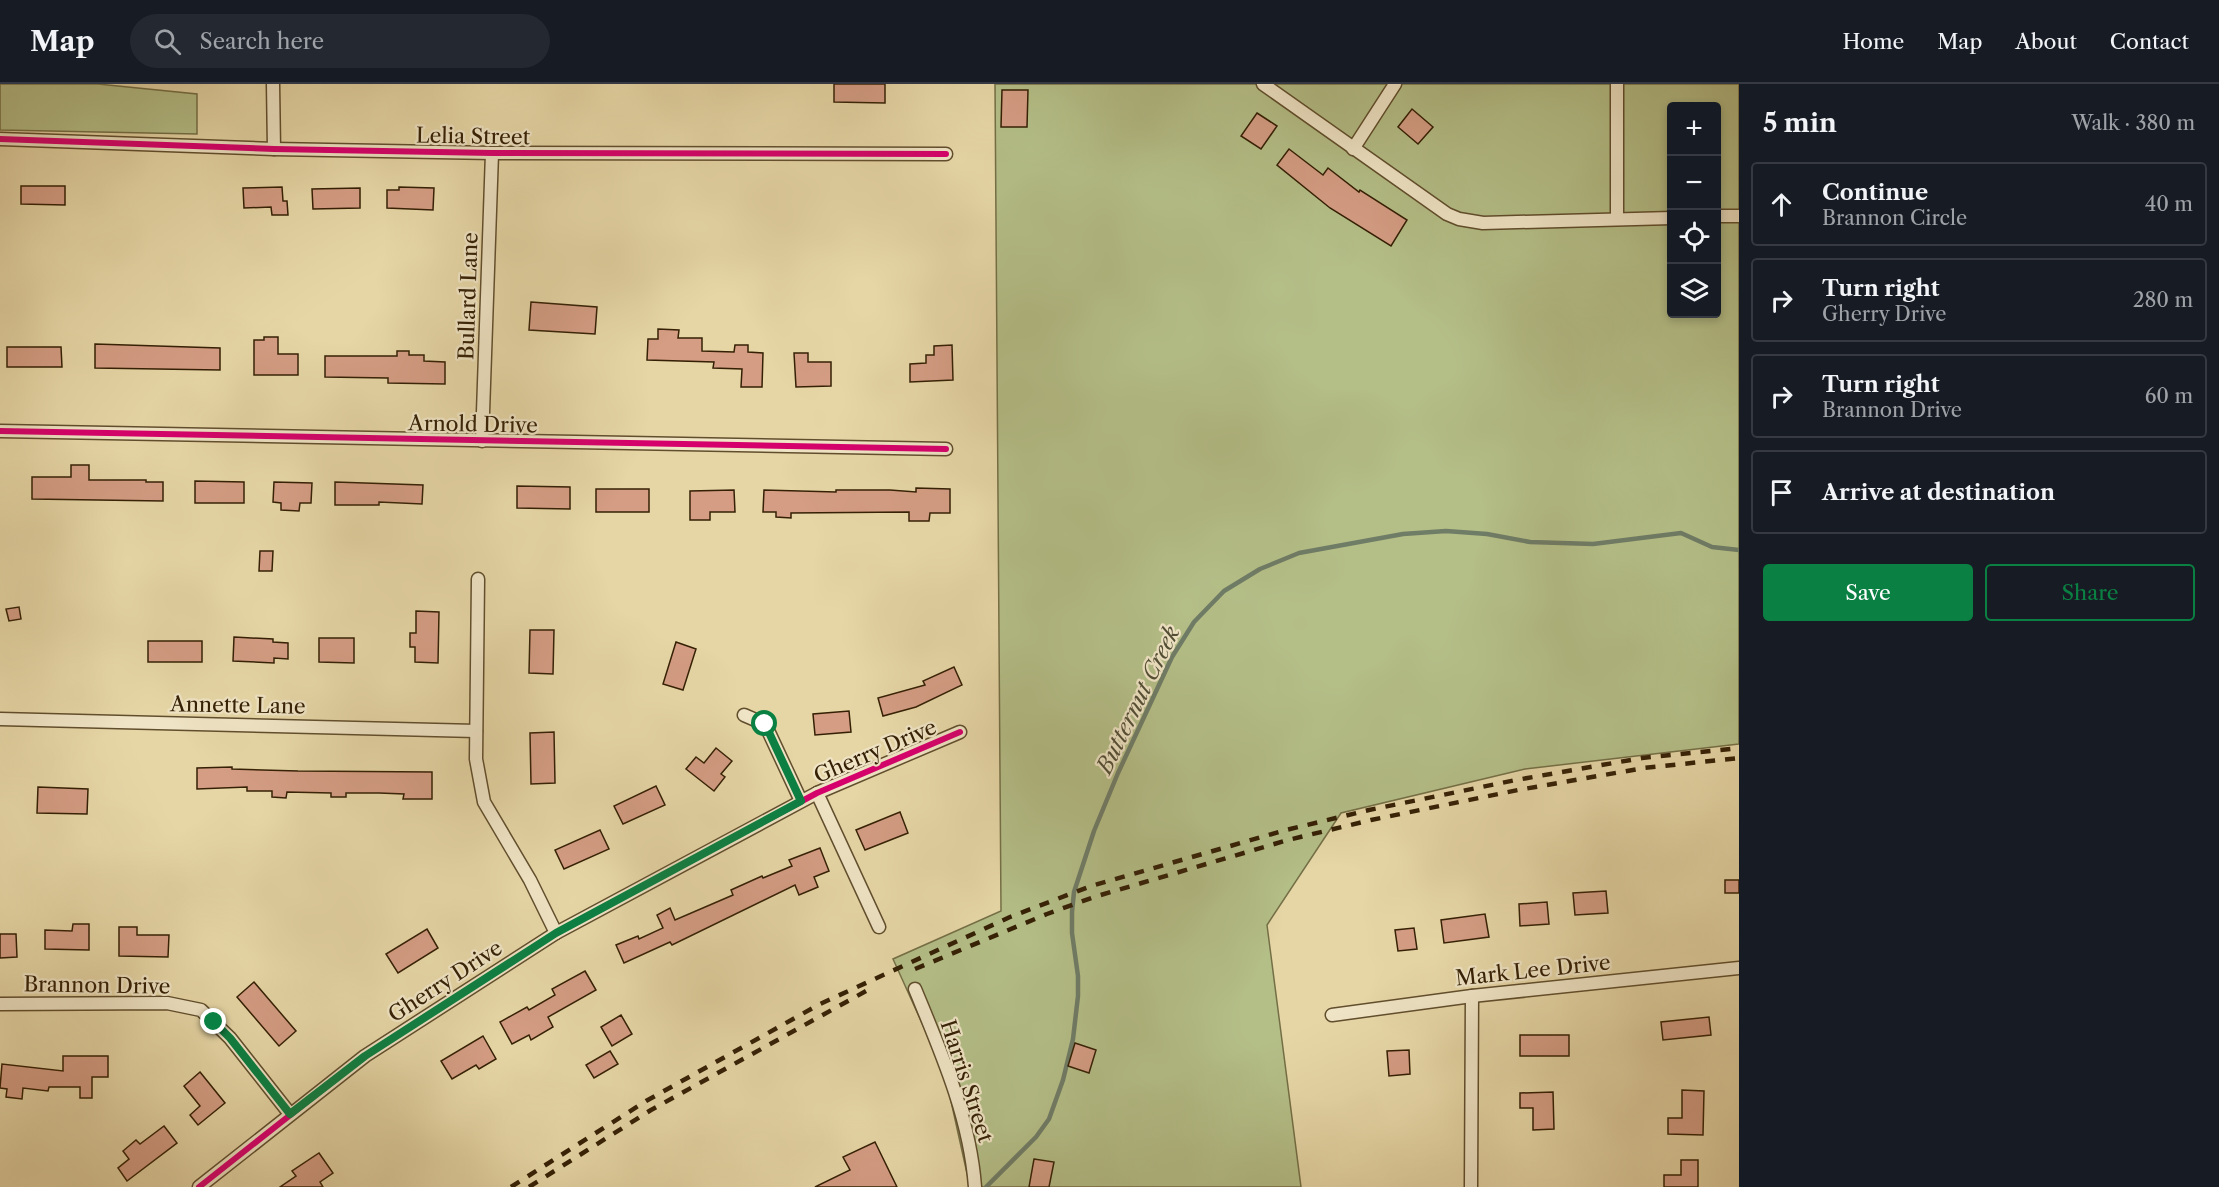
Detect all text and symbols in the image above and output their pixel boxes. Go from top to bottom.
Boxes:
search box [130,14,550,68]
text: Map [30,24,94,58]
icon: search [151,25,184,58]
text: Search here [199,28,324,55]
text: Home [1843,29,1904,54]
text: Map [1937,29,1982,54]
text: About [2015,29,2077,54]
text: Contact [2110,29,2189,54]
map controls [1667,102,1721,318]
button: + [1667,102,1721,156]
text: 5 min [1763,107,1837,139]
text: Walk · 380 m [2071,111,2195,135]
street label: Lelia Street [416,123,531,150]
button: − [1667,156,1721,210]
text: Continue [1822,179,1928,206]
icon: ahead [1765,188,1798,221]
text: 40 m [2145,192,2193,216]
text: Brannon Circle [1822,206,1967,230]
button: locate [1667,210,1721,264]
street label: Bullard Lane [453,232,483,360]
button: layers [1667,264,1721,318]
text: Turn right [1822,275,1940,302]
icon: right [1765,284,1798,317]
text: 280 m [2133,288,2193,312]
text: Gherry Drive [1822,302,1946,326]
text: Turn right [1822,371,1940,398]
icon: right [1765,380,1798,413]
text: 60 m [2145,384,2193,408]
text: Brannon Drive [1822,398,1962,422]
street label: Arnold Drive [407,410,538,438]
icon: arrive [1765,476,1798,509]
text: Arrive at destination [1822,479,2055,506]
button: Save [1763,564,1973,621]
button: Share [1985,564,2195,621]
water label: Butternut Creek [1090,621,1186,780]
street label: Annette Lane [169,691,306,719]
route start [751,710,777,736]
street label: Gherry Drive [810,714,940,788]
street label: Gherry Drive [383,935,507,1027]
street label: Mark Lee Drive [1454,949,1612,991]
street label: Brannon Drive [23,971,171,999]
route end [200,1008,226,1034]
street label: Harris Street [935,1017,999,1146]

